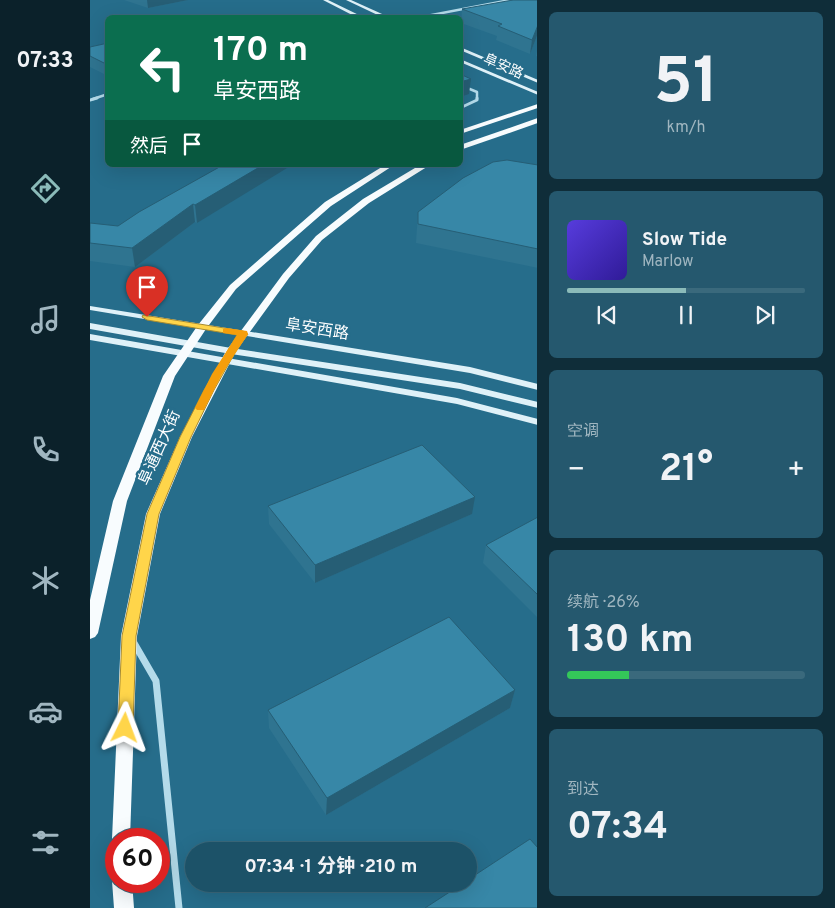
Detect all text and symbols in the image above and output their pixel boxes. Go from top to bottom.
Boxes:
text: 170 m [213,29,308,73]
icon: left [130,35,195,100]
text: 51 [653,44,719,126]
text: 07:33 [16,48,74,75]
street label: 阜安路 [480,51,526,83]
text: 阜安西路 [213,79,301,106]
text: km/h [667,118,705,138]
icon: arrive [178,130,206,158]
text: 然后 [130,135,168,159]
icon: directions [28,171,63,206]
text: Slow Tide [642,228,727,252]
text: Marlow [642,252,694,272]
pin [126,266,168,317]
icon: arrive [133,273,161,301]
icon: previous [593,301,621,329]
icon: pause [672,301,700,329]
icon: next [751,301,779,329]
icon: music [28,302,63,337]
street label: 阜安西路 [284,315,350,345]
street label: 阜通西大街 [135,407,185,489]
text: 空调 [567,422,599,442]
icon: phone [28,432,63,467]
text: 21° [659,446,713,495]
text: − [567,453,585,489]
text: + [787,453,805,489]
icon: climate [28,563,63,598]
text: 续航 · 26% [567,593,640,613]
text: 130 km [567,617,693,666]
icon: car [28,694,63,729]
position arrow [98,701,150,753]
text: 到达 [567,780,599,800]
text: 07:34 [567,804,668,853]
icon: filters [28,825,63,860]
speed limit sign: 60 [105,828,170,893]
text: 07:34 · 1 分钟 · 210 m [244,855,418,879]

